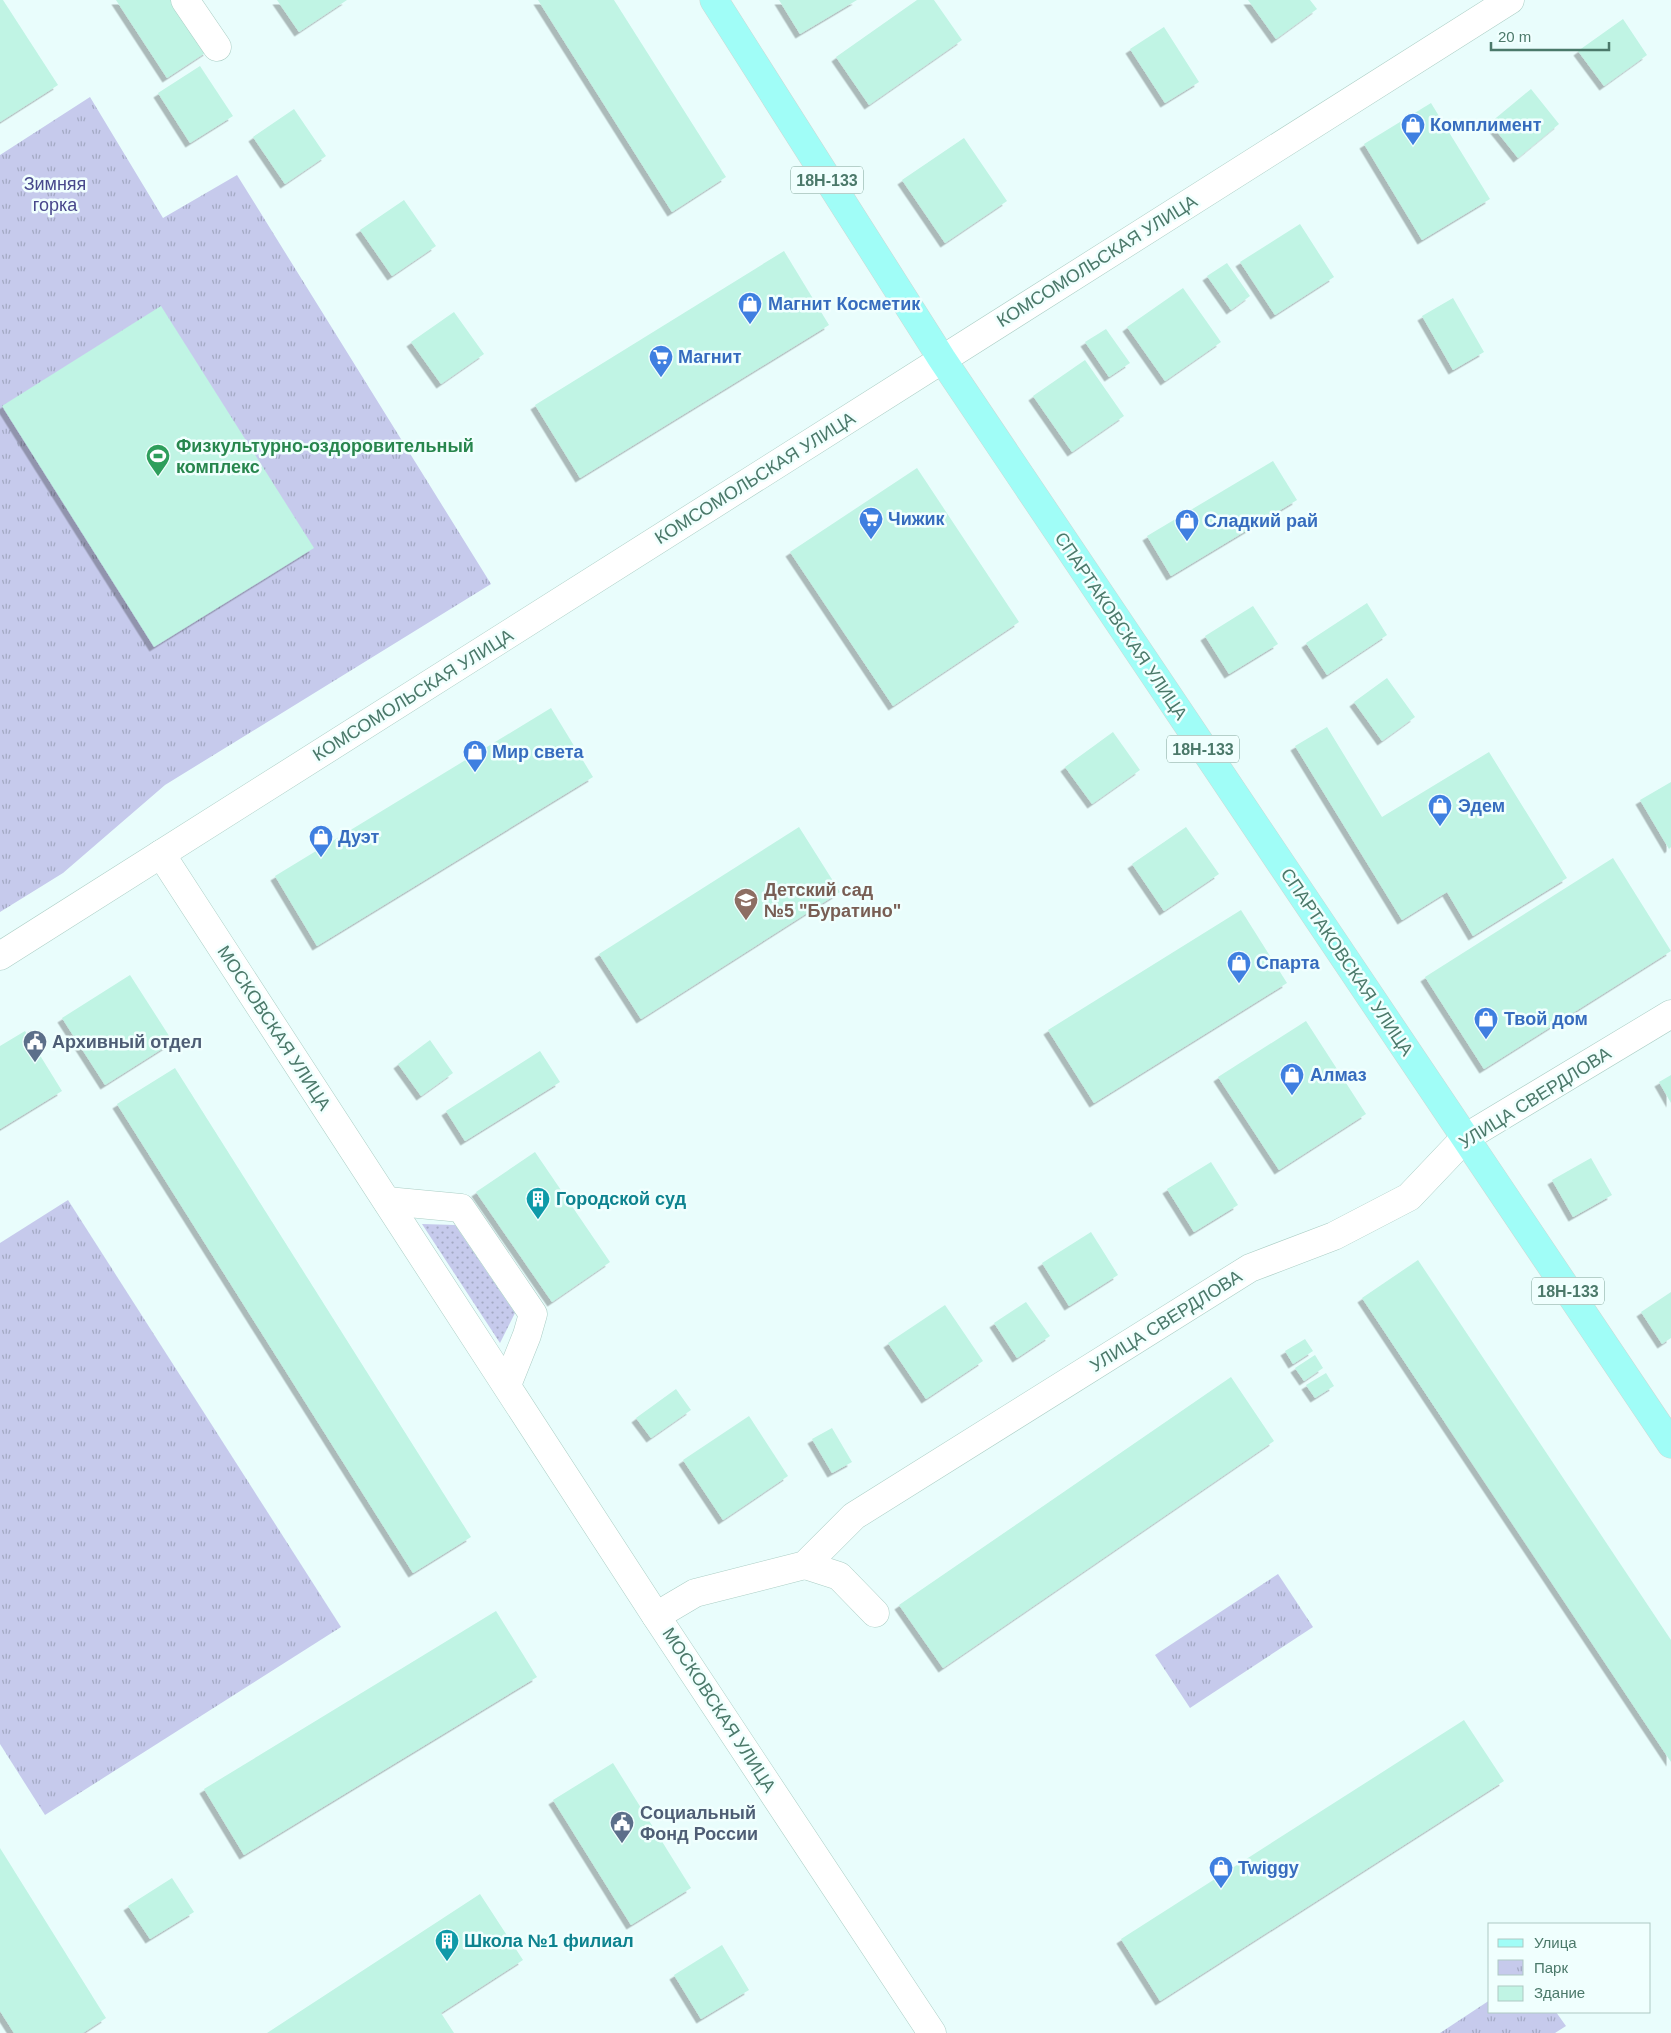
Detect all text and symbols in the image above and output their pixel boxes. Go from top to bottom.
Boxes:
scale bar [1491,20,1608,52]
text: 20 m [1498,28,1531,45]
shop icon: Комплимент [1400,112,1426,146]
place label: Комплимент [1430,115,1542,135]
road number: 18Н-133 [791,166,863,194]
park label: Зимняя горка [24,174,86,215]
street label: КОМСОМОЛЬСКАЯ УЛИЦА [993,191,1201,331]
shop icon: Магнит Косметик [737,291,763,325]
place label: Магнит Косметик [768,294,921,314]
supermarket icon: Магнит [648,344,674,378]
place label: Магнит [678,347,742,367]
street label: КОМСОМОЛЬСКАЯ УЛИЦА [651,408,859,548]
place label: Физкультурно-оздоровительный комплекс [176,436,474,477]
sports icon: Физкультурно-оздоровительный комплекс [145,443,171,477]
supermarket icon: Чижик [858,506,884,540]
shop icon: Сладкий рай [1174,508,1200,542]
place label: Чижик [888,509,946,529]
place label: Сладкий рай [1204,511,1318,531]
street label: СПАРТАКОВСКАЯ УЛИЦА [1051,529,1191,723]
street label: КОМСОМОЛЬСКАЯ УЛИЦА [309,625,517,765]
road number: 18Н-133 [1167,736,1239,762]
shop icon: Мир света [462,739,488,773]
place label: Мир света [492,742,584,762]
shop icon: Эдем [1427,793,1453,827]
place label: Эдем [1458,796,1505,816]
shop icon: Дуэт [308,824,334,858]
place label: Дуэт [338,827,380,847]
street label: СПАРТАКОВСКАЯ УЛИЦА [1277,865,1417,1059]
place label: Детский сад №5 "Буратино" [764,880,901,921]
school or university icon: Детский сад №5 "Буратино" [733,887,759,921]
street label: МОСКОВСКАЯ УЛИЦА [213,942,335,1114]
shop icon: Спарта [1226,950,1252,984]
place label: Спарта [1256,953,1320,973]
shop icon: Твой дом [1473,1006,1499,1040]
place label: Твой дом [1504,1009,1588,1029]
public building icon: Архивный отдел [22,1029,48,1063]
place label: Архивный отдел [52,1032,202,1052]
street label: УЛИЦА СВЕРДЛОВА [1455,1043,1615,1153]
shop icon: Алмаз [1279,1062,1305,1096]
place label: Алмаз [1310,1065,1367,1085]
building icon: Городской суд [525,1186,551,1220]
place label: Городской суд [556,1189,687,1209]
street label: УЛИЦА СВЕРДЛОВА [1086,1266,1246,1376]
road number: 18Н-133 [1532,1278,1604,1304]
street label: МОСКОВСКАЯ УЛИЦА [658,1624,780,1796]
place label: Социальный Фонд России [640,1803,758,1844]
public building icon: Социальный Фонд России [609,1810,635,1844]
shop icon: Twiggy [1208,1855,1234,1889]
place label: Twiggy [1238,1858,1299,1878]
legend [1488,1923,1651,2013]
building icon: Школа №1 филиал [434,1928,460,1962]
place label: Школа №1 филиал [464,1931,634,1951]
text: Улица [1534,1934,1577,1951]
text: Парк [1534,1959,1568,1976]
text: Здание [1534,1984,1585,2001]

